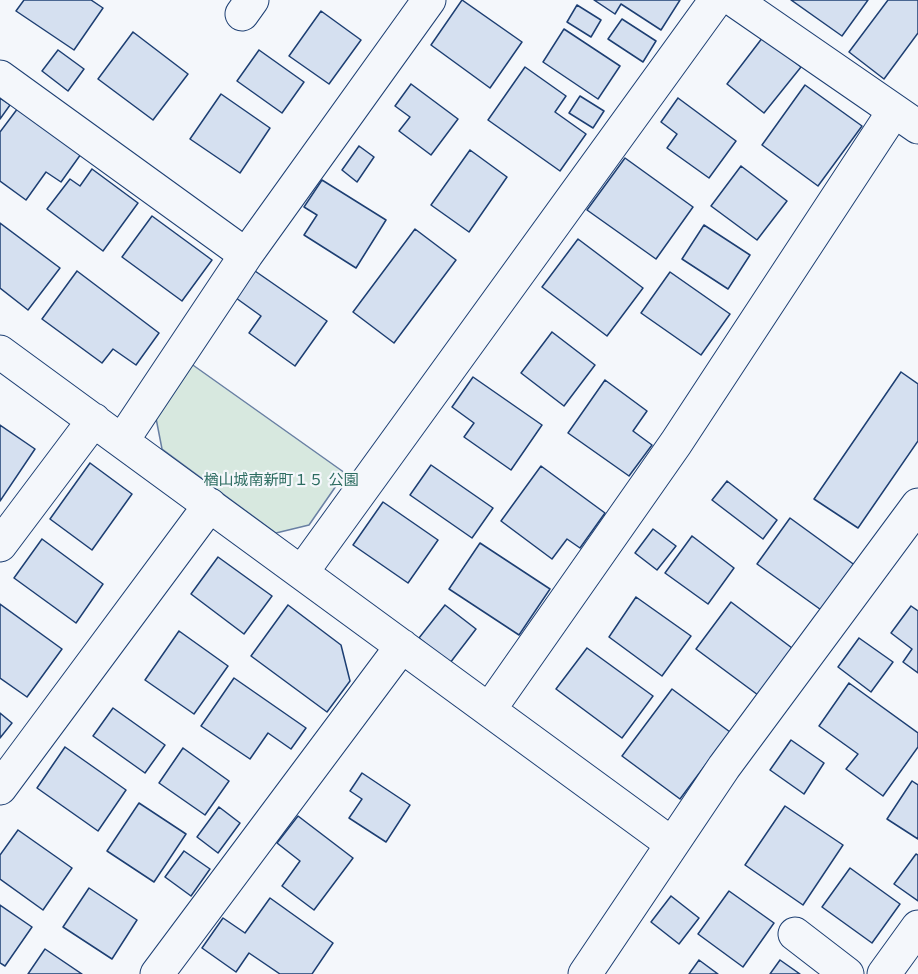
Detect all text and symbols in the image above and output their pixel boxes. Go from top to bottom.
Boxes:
park label: 楢山城南新町１５ 公園 [203,472,359,490]

